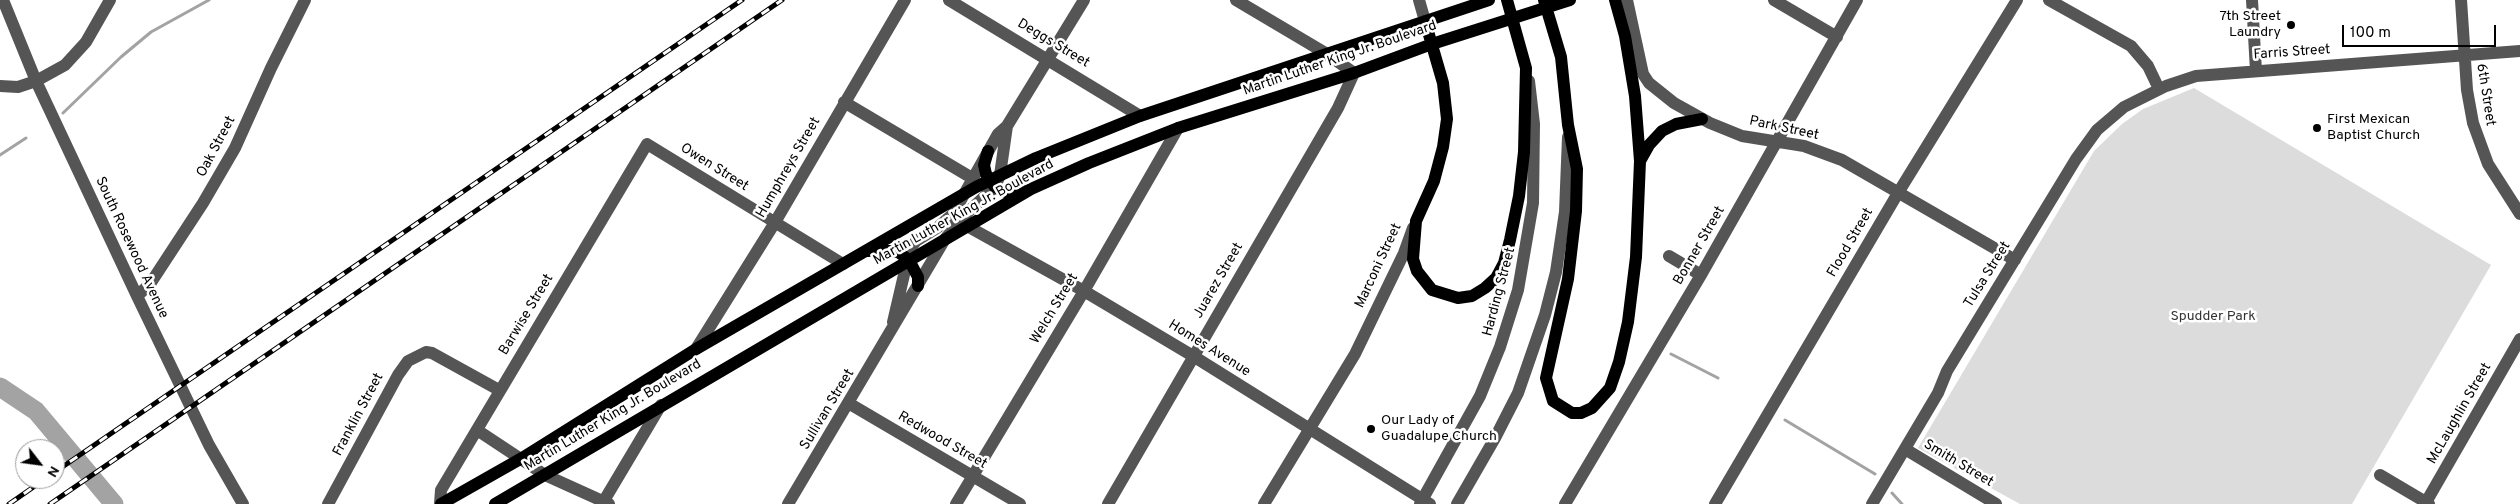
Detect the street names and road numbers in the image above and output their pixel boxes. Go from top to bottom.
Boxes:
street label: Deggs Street [1014,16,1092,72]
street label: Martin Luther King Jr. Boulevard [1241,18,1439,100]
street label: Farris Street [2253,42,2331,64]
street label: 6th Street [2472,63,2498,127]
street label: Park Street [1748,113,1820,145]
street label: Oak Street [194,114,240,180]
street label: Humphreys Street [753,115,825,221]
street label: Owen Street [677,140,751,196]
street label: Martin Luther King Jr. Boulevard [871,156,1057,270]
street label: South Rosewood Avenue [91,174,171,322]
street label: Bonner Street [1671,204,1729,288]
street label: Flood Street [1824,205,1878,281]
street label: Marconi Street [1352,221,1406,311]
street label: Tulsa Street [1961,239,2015,311]
street label: Juarez Street [1191,240,1247,322]
street label: Harding Street [1480,246,1520,338]
street label: Barwise Street [496,271,558,359]
street label: Welch Street [1027,271,1083,347]
street label: Homes Avenue [1165,317,1253,381]
street label: Martin Luther King Jr. Boulevard [521,356,705,476]
street label: McLaughlin Street [2424,360,2496,468]
street label: Sullivan Street [797,367,859,453]
street label: Franklin Street [330,371,388,459]
street label: Redwood Street [894,409,990,473]
street label: Smith Street [1920,437,1996,491]

